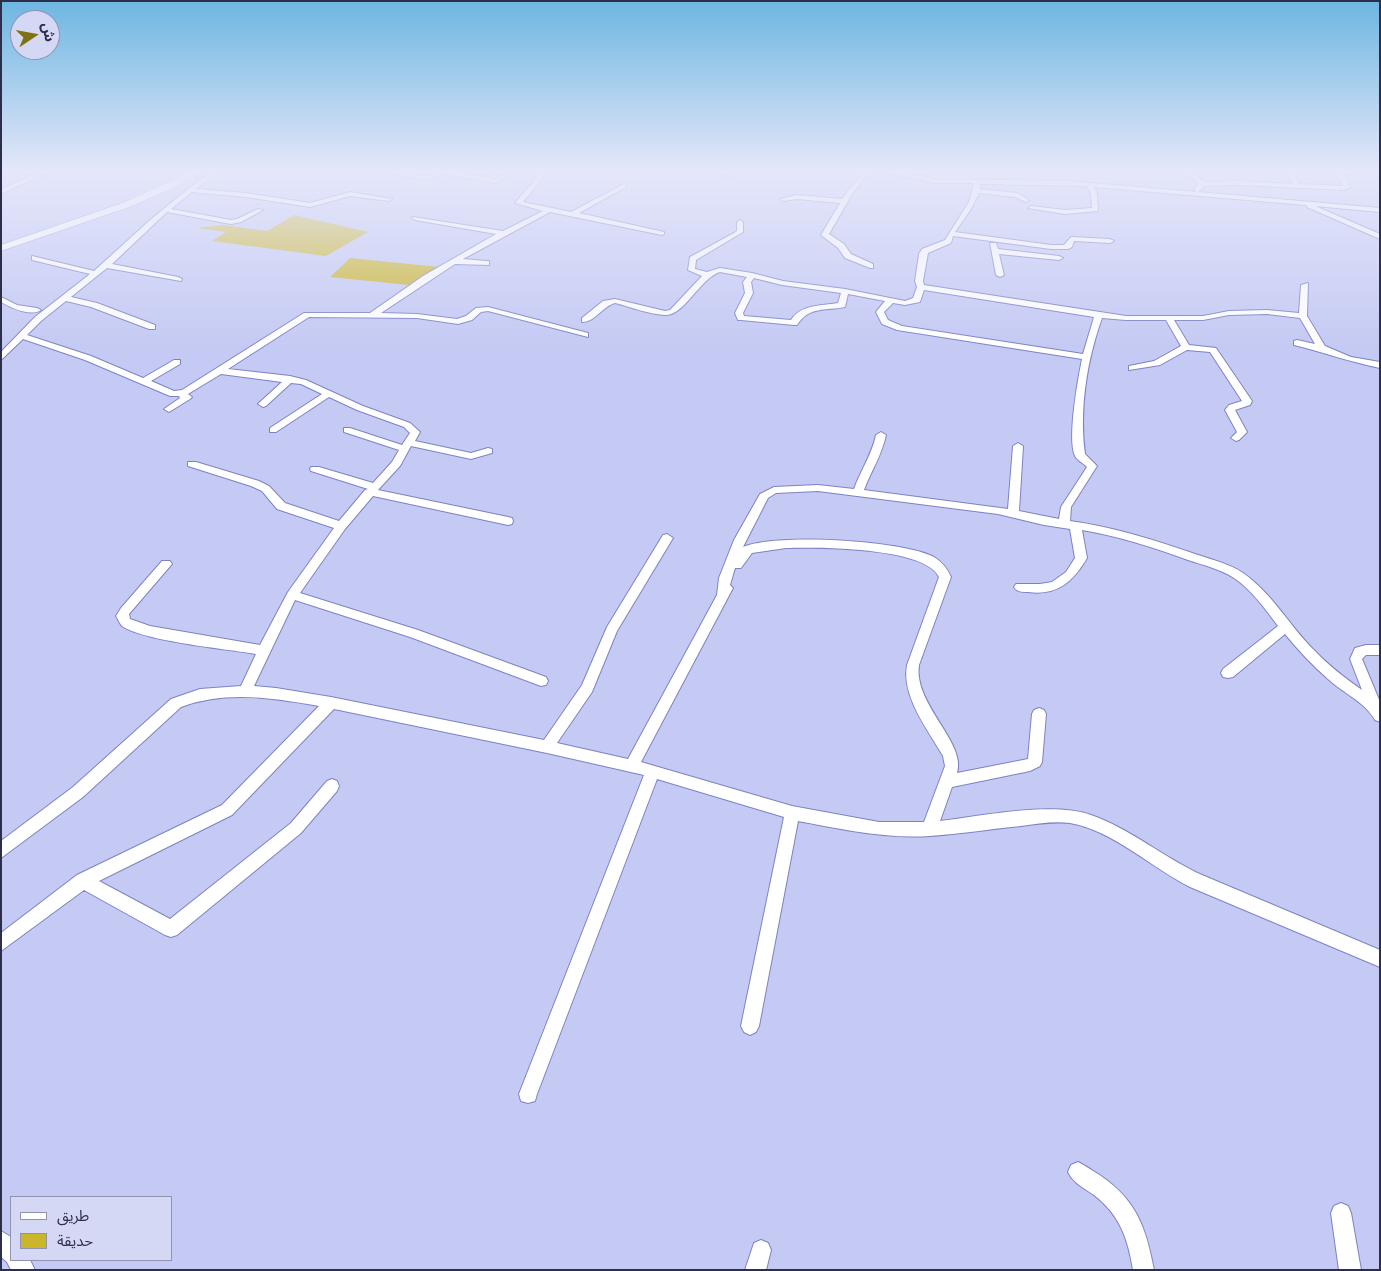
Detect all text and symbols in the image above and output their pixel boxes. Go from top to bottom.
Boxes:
north arrow [10,10,60,60]
text: ش [39,21,59,43]
legend [10,1196,172,1261]
text: طريق [57,1207,89,1224]
text: حديقة [57,1232,93,1249]

